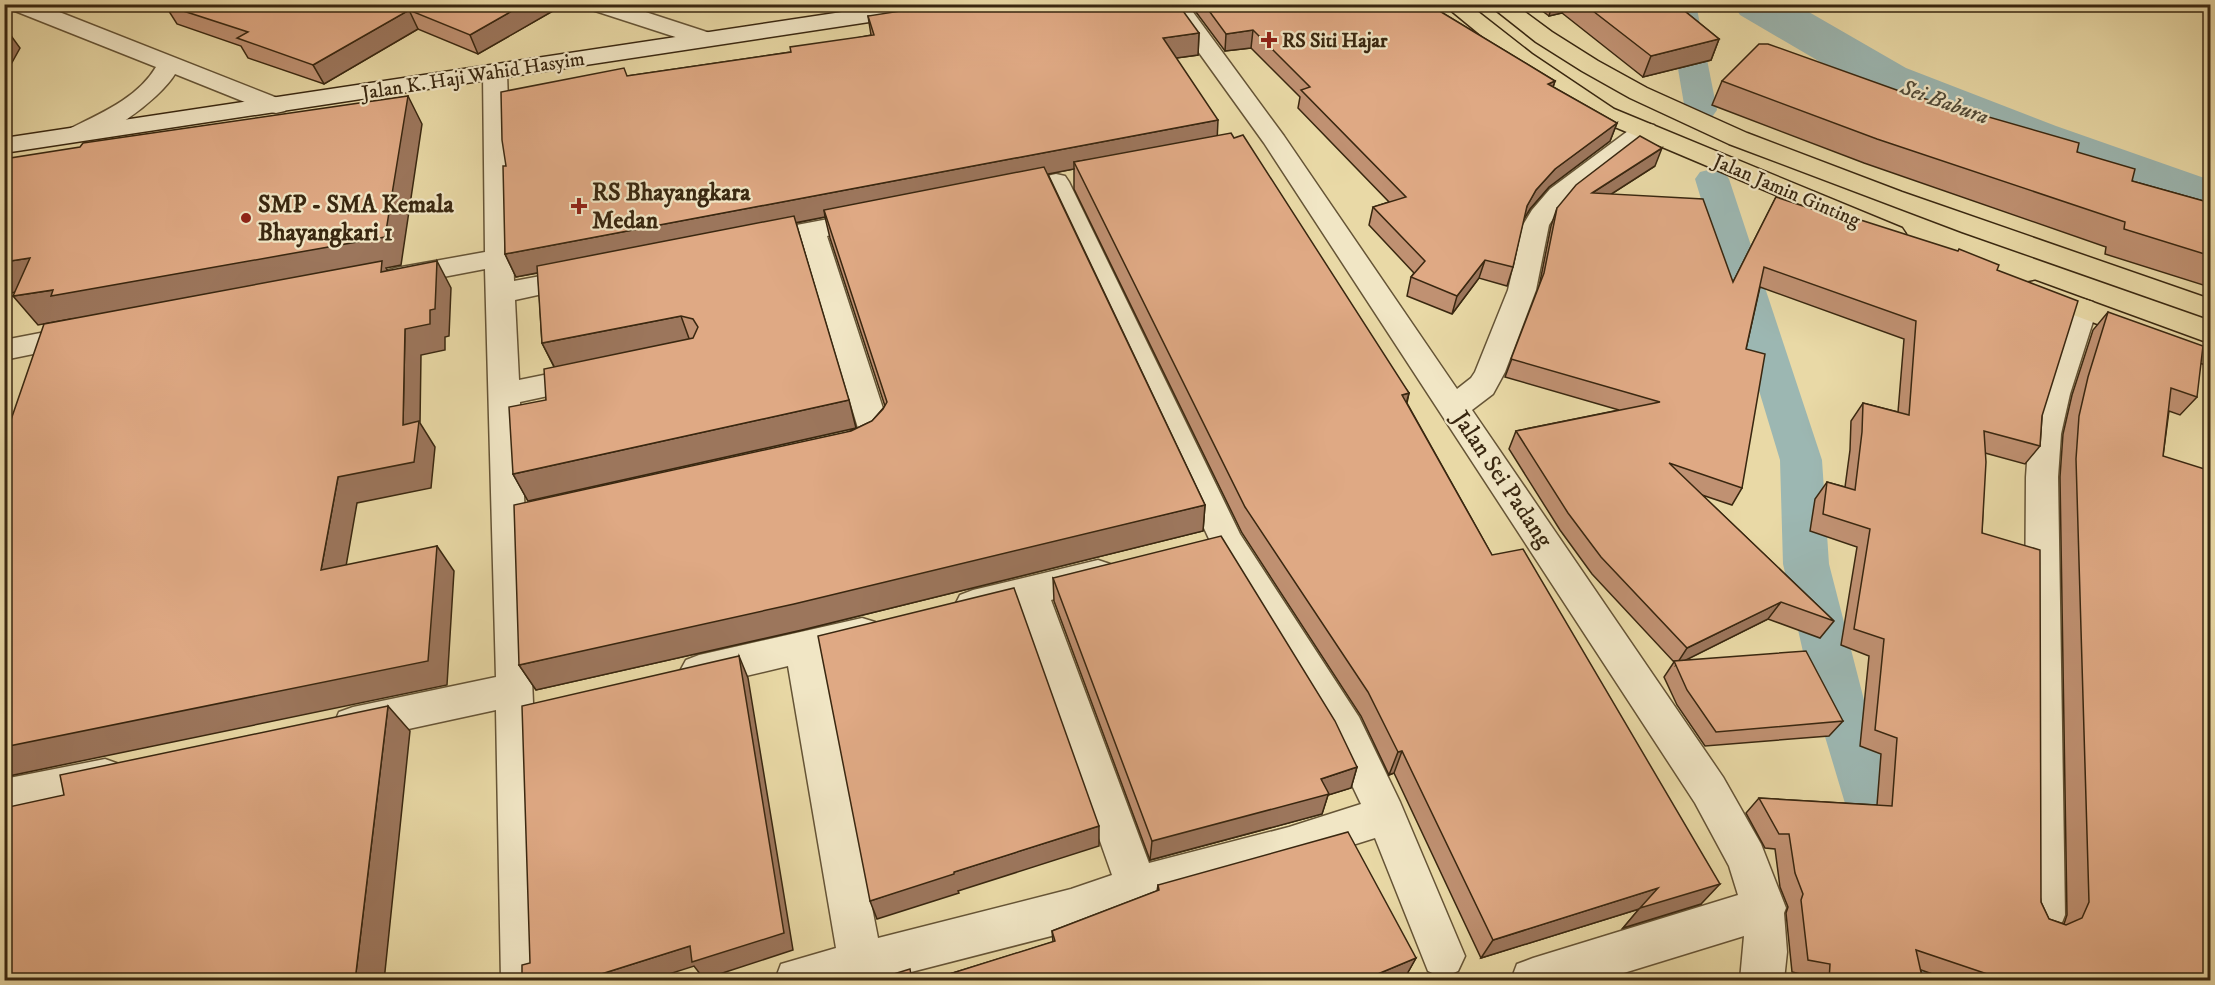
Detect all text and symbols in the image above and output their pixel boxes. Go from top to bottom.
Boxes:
place label: RS Siti Hajar [1282,29,1388,54]
marker: RS Siti Hajar [1260,31,1278,49]
street label: Jalan K. Haji Wahid Hasyim [358,47,586,107]
water label: Sei Babura [1896,74,1992,131]
street label: Jalan Jamin Ginting [1707,148,1864,234]
place label: RS Bhayangkara Medan [592,178,751,236]
place label: SMP - SMA Kemala Bhayangkari 1 [258,190,454,248]
marker: RS Bhayangkara Medan [570,197,588,215]
marker: SMP - SMA Kemala Bhayangkari 1 [239,211,253,225]
street label: Jalan Sei Padang [1444,404,1559,554]

